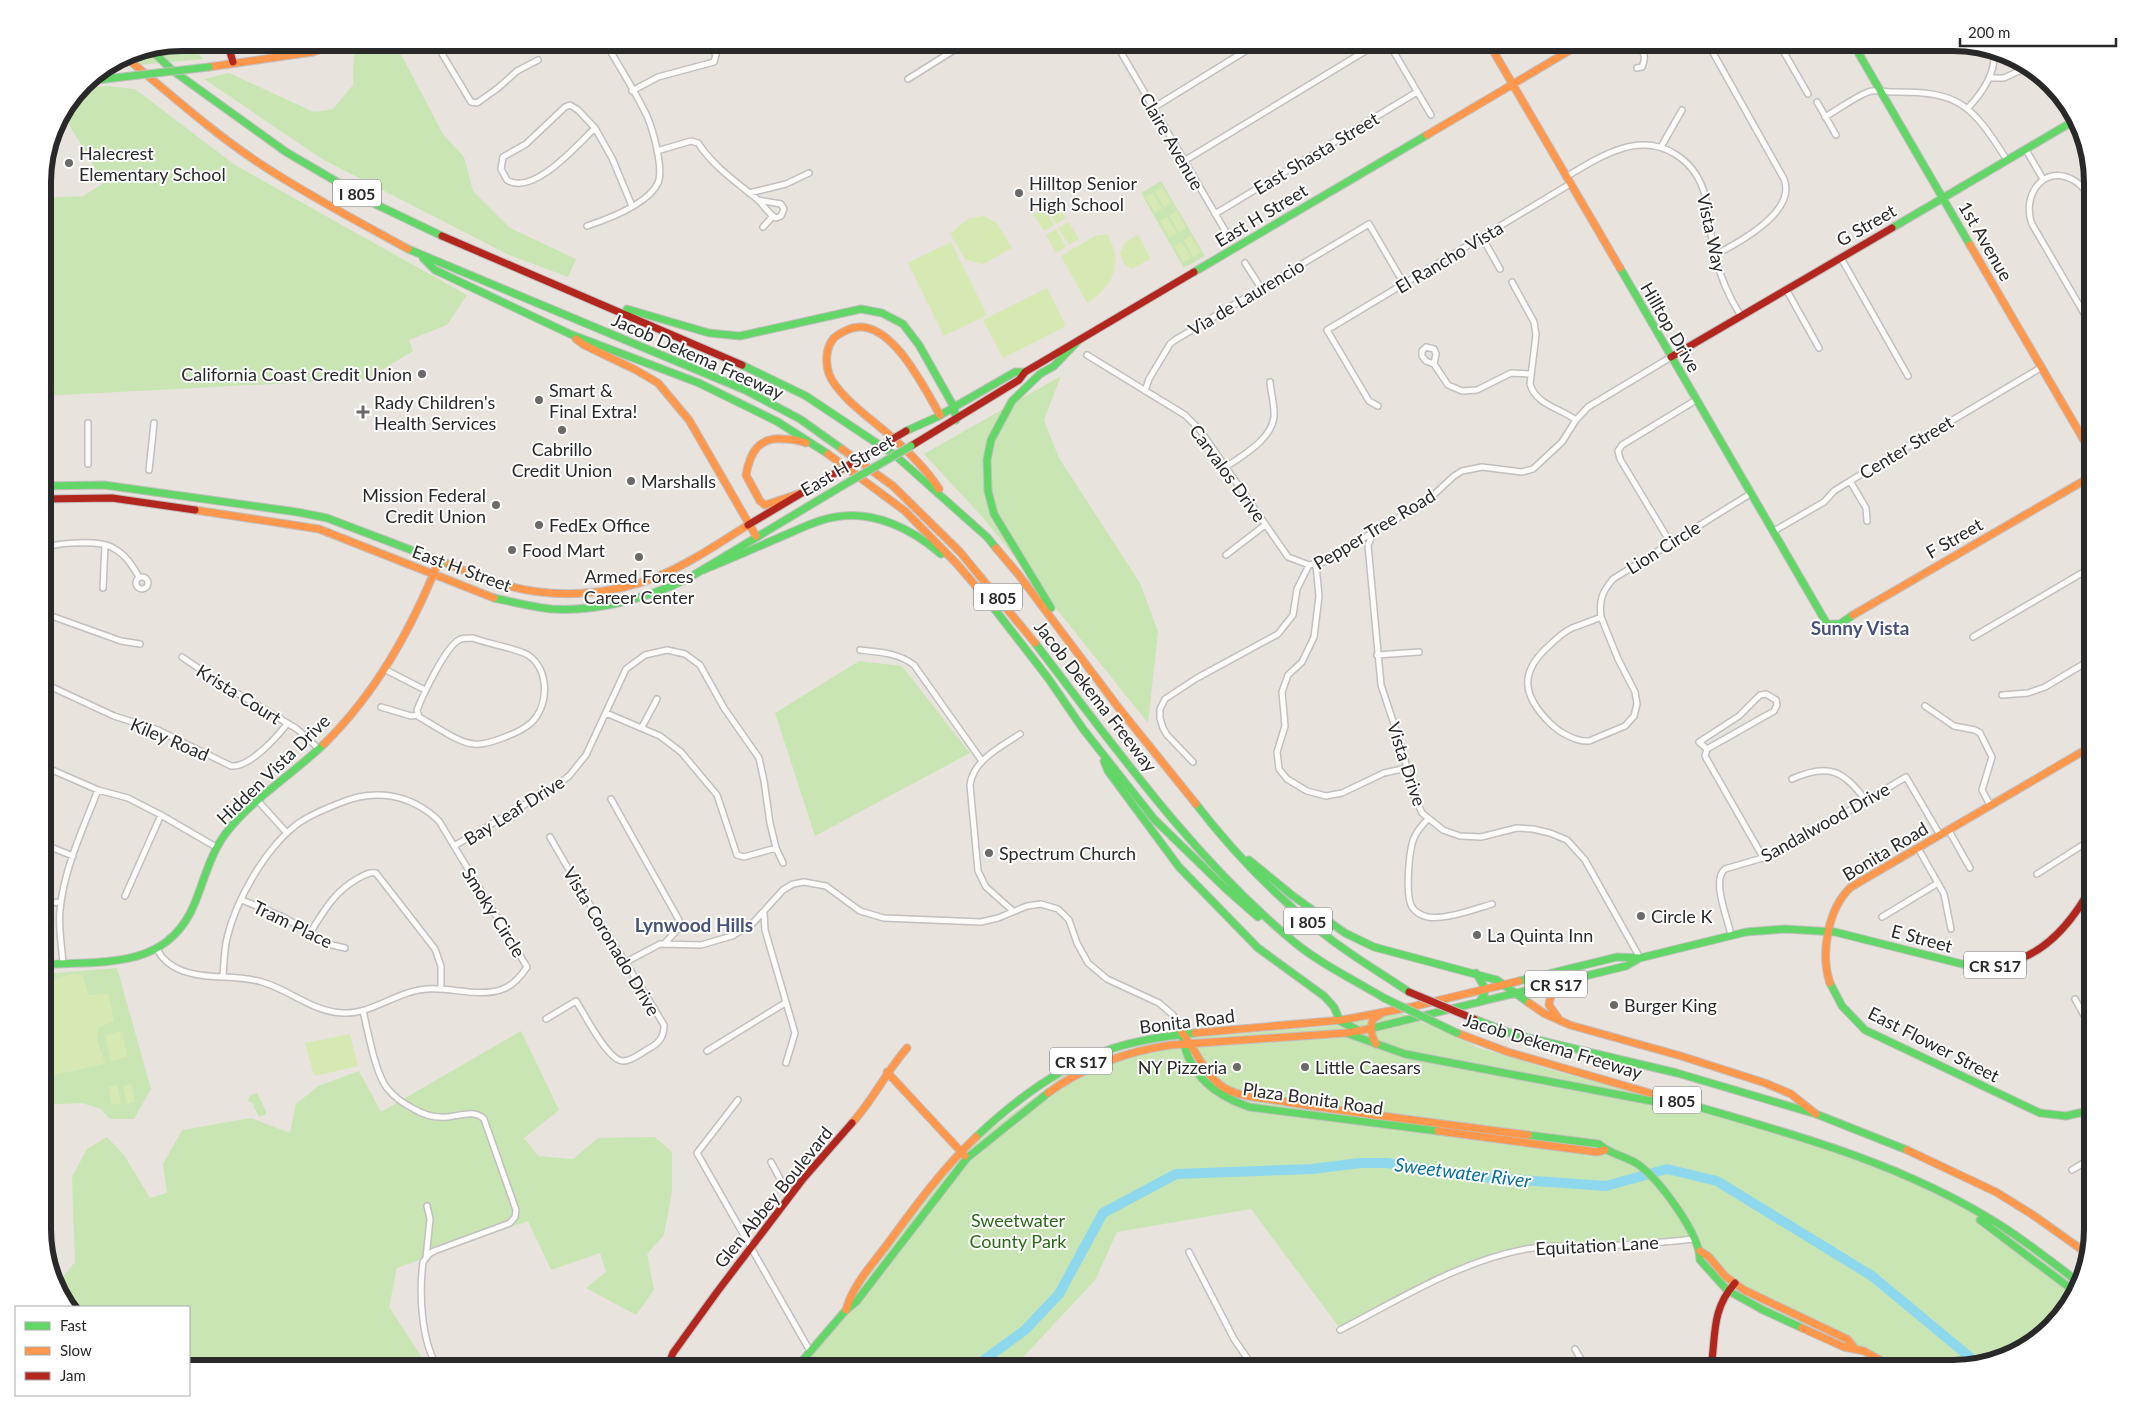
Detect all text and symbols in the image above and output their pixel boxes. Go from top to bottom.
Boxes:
scale bar [1960,15,2116,47]
text: 200 m [1968,23,2010,41]
street label: Claire Avenue [1135,88,1209,194]
street label: East Shasta Street [1250,107,1383,199]
place label: Halecrest Elementary School [79,142,226,185]
marker: Halecrest Elementary School [63,157,75,169]
place label: Hilltop Senior High School [1029,172,1138,215]
street label: East H Street [1211,179,1312,251]
road number: I 805 [333,180,381,207]
marker: Hilltop Senior High School [1013,187,1025,199]
street label: Vista Way [1693,192,1731,275]
street label: 1st Avenue [1954,197,2018,285]
street label: G Street [1832,199,1900,251]
street label: El Rancho Vista [1391,216,1507,298]
street label: Via de Laurencio [1184,254,1308,340]
street label: Hilltop Drive [1636,278,1706,376]
street label: Jacob Dekema Freeway [609,308,788,404]
place label: California Coast Credit Union [181,363,412,385]
marker: California Coast Credit Union [416,368,428,380]
place label: Smart & Final Extra! [549,379,637,422]
place label: Rady Children's Health Services [374,391,497,434]
marker: Smart & Final Extra! [533,394,545,406]
marker: Rady Children's Health Services [356,405,370,419]
street label: Center Street [1855,410,1957,484]
street label: Carvalos Drive [1185,420,1271,526]
marker: Cabrillo Credit Union [556,424,568,436]
street label: East H Street [797,429,898,500]
place label: Cabrillo Credit Union [512,438,612,481]
place label: Marshalls [641,470,716,492]
marker: Marshalls [625,475,637,487]
place label: Mission Federal Credit Union [362,484,486,527]
street label: Pepper Tree Road [1309,484,1439,574]
marker: Mission Federal Credit Union [490,499,502,511]
street label: F Street [1922,513,1987,563]
place label: FedEx Office [549,514,650,536]
street label: Lion Circle [1622,516,1704,578]
marker: FedEx Office [533,519,545,531]
place label: Food Mart [522,539,605,561]
street label: East H Street [409,540,515,596]
marker: Food Mart [506,544,518,556]
marker: Armed Forces Career Center [633,551,645,563]
place label: Armed Forces Career Center [584,565,695,608]
road number: I 805 [974,584,1022,610]
street label: Jacob Dekema Freeway [1030,616,1162,776]
district label: Sunny Vista [1811,616,1909,639]
street label: Krista Court [193,659,286,729]
street label: Hidden Vista Drive [212,709,334,829]
street label: Kiley Road [127,713,213,765]
street label: Vista Drive [1383,719,1431,809]
street label: Bay Leaf Drive [460,770,568,850]
street label: Sandalwood Drive [1757,777,1893,867]
street label: Bonita Road [1838,817,1932,885]
place label: Spectrum Church [999,842,1136,864]
marker: Spectrum Church [983,847,995,859]
street label: Smoky Circle [458,863,530,961]
street label: Vista Coronado Drive [559,863,665,1019]
street label: Tram Place [250,895,336,953]
place label: Circle K [1651,905,1712,927]
road number: I 805 [1284,908,1332,934]
marker: Circle K [1635,910,1647,922]
district label: Lynwood Hills [635,913,753,936]
street label: E Street [1889,919,1956,957]
place label: La Quinta Inn [1487,924,1593,946]
marker: La Quinta Inn [1471,929,1483,941]
road number: CR S17 [1964,952,2026,978]
road number: CR S17 [1525,971,1587,998]
place label: Burger King [1624,994,1717,1016]
marker: Burger King [1608,999,1620,1011]
street label: East Flower Street [1865,1001,2004,1087]
street label: Bonita Road [1138,1004,1236,1038]
street label: Jacob Dekema Freeway [1461,1008,1646,1084]
road number: CR S17 [1050,1048,1112,1074]
place label: NY Pizzeria [1138,1056,1227,1078]
place label: Little Caesars [1315,1056,1421,1078]
marker: NY Pizzeria [1231,1061,1243,1073]
marker: Little Caesars [1299,1061,1311,1073]
street label: Plaza Bonita Road [1241,1077,1385,1119]
road number: I 805 [1653,1086,1701,1114]
street label: Glen Abbey Boulevard [709,1122,837,1272]
water label: Sweetwater River [1394,1152,1533,1192]
park label: Sweetwater County Park [969,1209,1067,1252]
street label: Equitation Lane [1535,1231,1659,1259]
legend [15,1306,190,1396]
text: Fast [60,1316,87,1334]
text: Slow [60,1341,92,1359]
text: Jam [60,1366,86,1384]

